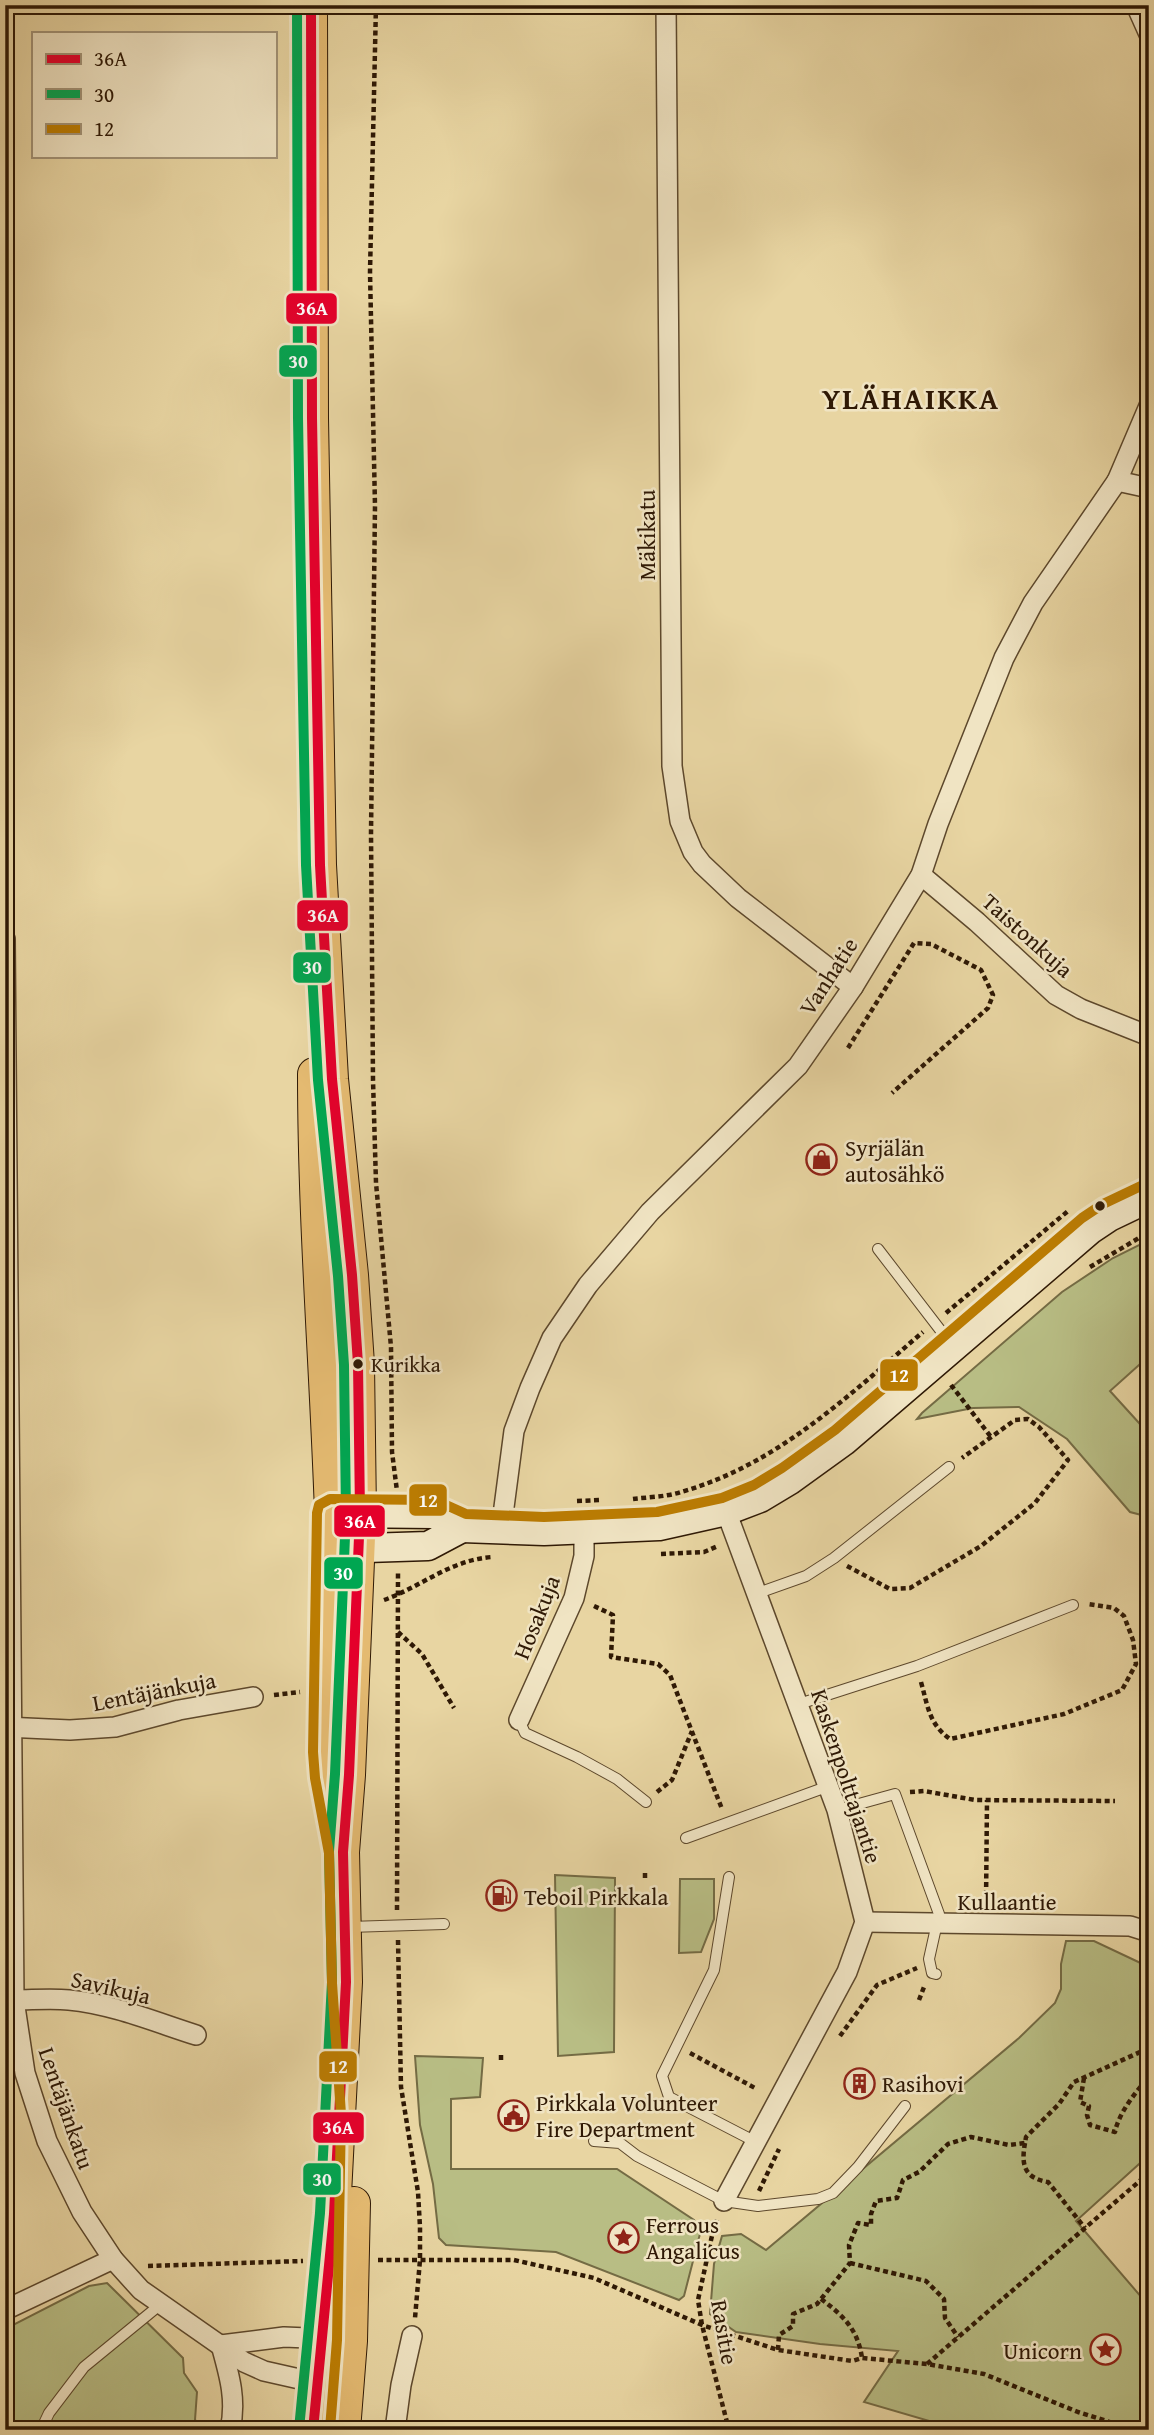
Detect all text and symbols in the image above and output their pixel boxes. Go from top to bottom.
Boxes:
legend [32,32,276,158]
text: 36A [94,43,127,74]
text: 30 [94,79,114,110]
text: 12 [94,113,114,144]
line badge: 36A [285,292,338,325]
text: 36A [296,294,328,322]
line badge: 30 [278,344,318,378]
text: 30 [288,347,308,375]
district label: YLÄHAIKKA [822,376,1000,420]
street label: Mäkikatu [630,489,663,580]
street label: Taistonkuja [975,885,1081,985]
line badge: 36A [296,899,349,932]
text: 36A [307,901,339,929]
street label: Vanhatie [791,931,865,1021]
line badge: 30 [292,951,332,984]
text: 30 [302,953,322,981]
place label: Syrjälän autosähkö [845,1131,945,1190]
shop icon: Syrjälän autosähkö [805,1143,839,1177]
unlabelled marker [1093,1199,1107,1213]
place label: Kurikka [371,1349,441,1380]
marker: Kurikka [351,1357,365,1371]
line badge: 12 [879,1358,919,1392]
text: 12 [889,1361,909,1389]
line badge: 12 [408,1483,448,1517]
text: 12 [418,1486,438,1514]
line badge: 36A [333,1504,386,1538]
text: 36A [344,1507,376,1535]
line badge: 30 [323,1556,364,1590]
text: 30 [333,1559,353,1587]
street label: Hosakuja [504,1570,568,1664]
street label: Lentäjänkuja [89,1663,219,1719]
street label: Kaskenpolttajantie [803,1685,891,1867]
fuel station icon: Teboil Pirkkala [484,1879,518,1913]
place label: Teboil Pirkkala [524,1880,668,1913]
street label: Kullaantie [958,1885,1057,1918]
street label: Savikuja [68,1962,154,2012]
street label: Lentäjänkatu [31,2043,103,2174]
line badge: 12 [318,2050,358,2083]
text: 12 [328,2052,348,2080]
building icon: Rasihovi [842,2066,876,2100]
place label: Rasihovi [882,2067,964,2100]
place label: Pirkkala Volunteer Fire Department [536,2086,718,2145]
public building icon: Pirkkala Volunteer Fire Department [496,2098,530,2132]
line badge: 36A [312,2111,365,2144]
text: 36A [322,2113,354,2141]
line badge: 30 [302,2162,342,2196]
text: 30 [312,2165,332,2193]
place label: Ferrous Angalicus [646,2208,740,2267]
place icon: Ferrous Angalicus [606,2220,640,2254]
street label: Rasitie [703,2297,747,2367]
place icon: Unicorn [1088,2333,1122,2367]
place label: Unicorn [1003,2334,1082,2367]

